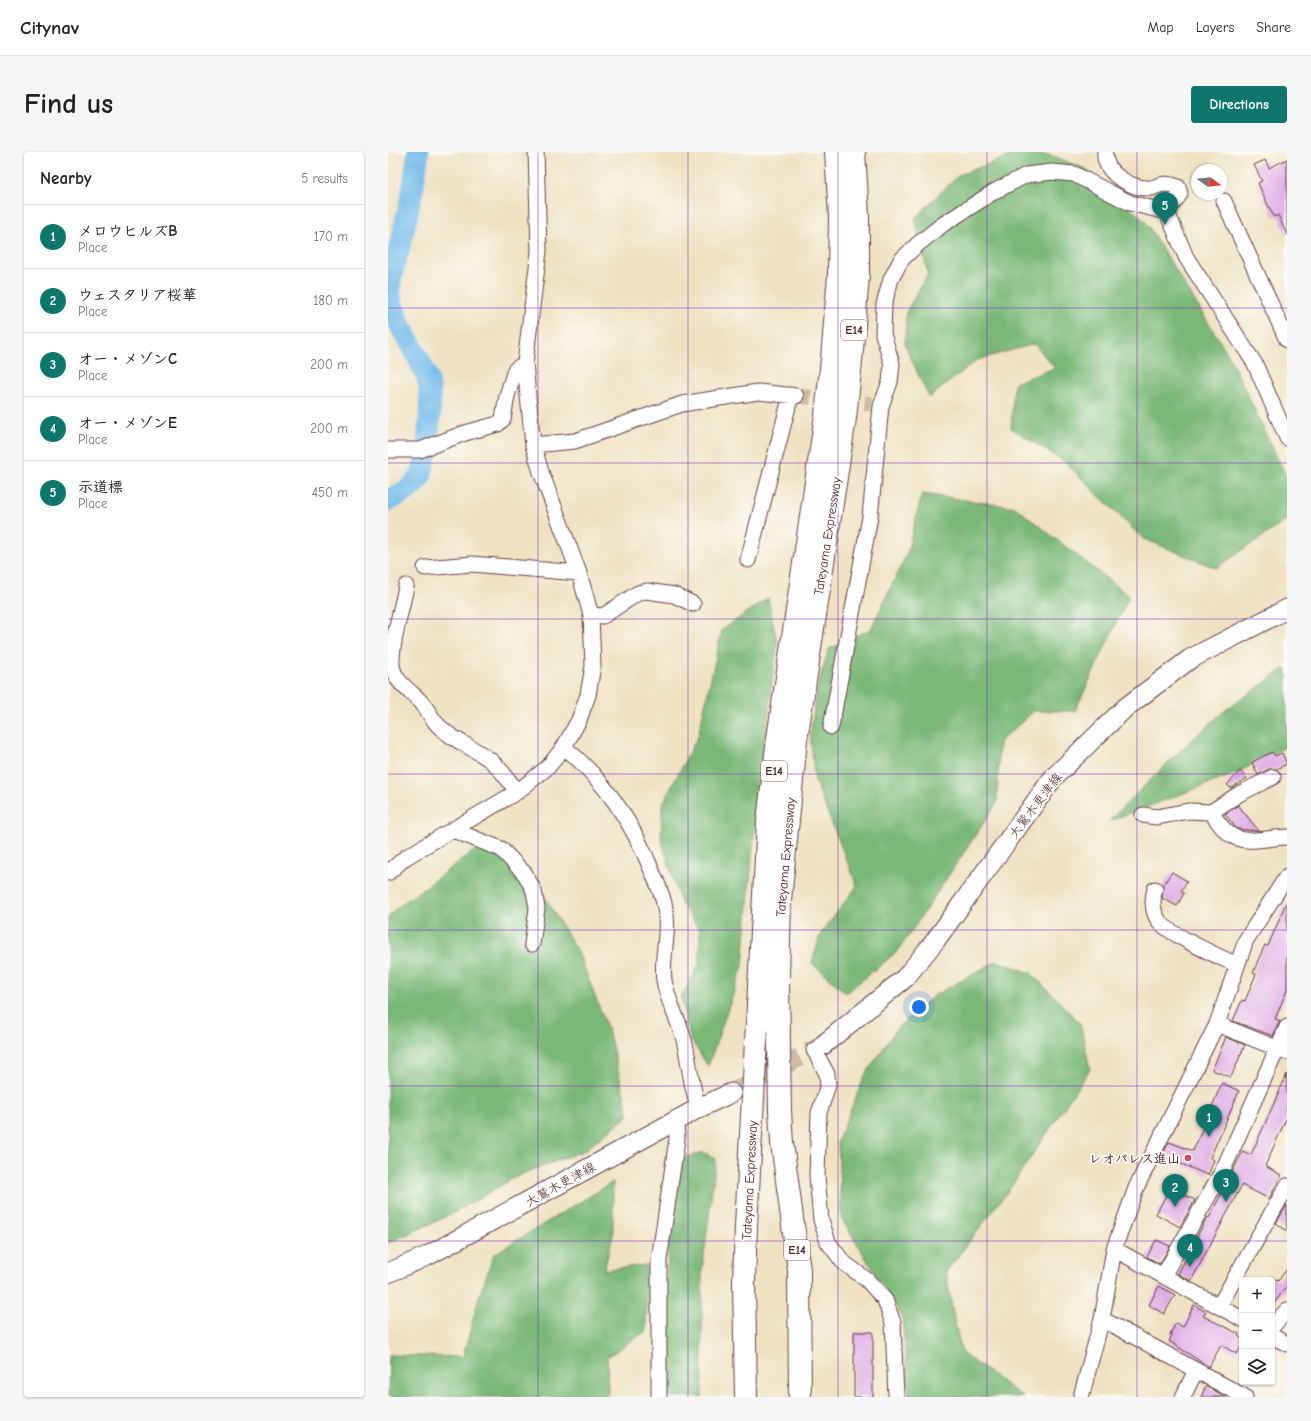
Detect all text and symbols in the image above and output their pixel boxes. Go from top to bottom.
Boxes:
text: Citynav [20,17,79,39]
text: Map [1147,19,1174,36]
text: Layers [1196,19,1234,36]
text: Share [1256,19,1291,36]
button: Directions [1191,86,1287,123]
text: Find us [24,88,113,120]
north arrow [1191,164,1227,200]
text: Nearby [40,169,91,188]
text: 5 results [301,171,348,186]
pin: 5 [1152,192,1178,225]
text: メロウヒルズB [78,222,177,240]
text: 1 [50,229,56,244]
text: 170 m [314,229,348,244]
text: Place [78,240,108,255]
text: ウェスタリア桜華 [78,286,197,304]
text: 2 [50,293,56,308]
text: 180 m [313,293,348,308]
text: Place [78,304,108,319]
road number: E14 [841,320,867,340]
text: オー・メゾンC [78,350,177,368]
text: 3 [50,357,56,372]
text: 200 m [310,357,348,372]
text: Place [78,368,108,383]
text: オー・メゾンE [78,414,177,432]
text: 4 [50,421,56,436]
text: 200 m [310,421,348,436]
text: Place [78,432,108,447]
street label: Tateyama Expressway [811,476,844,596]
text: 示道標 [78,478,123,496]
text: 5 [50,485,56,500]
text: 450 m [312,485,348,500]
text: Place [78,496,108,511]
road number: E14 [761,761,787,781]
street label: 大鷲木更津線 [1006,769,1065,841]
street label: Tateyama Expressway [773,797,798,917]
your location [909,997,929,1017]
pin: 1 [1196,1104,1222,1137]
street label: Tateyama Expressway [739,1120,760,1240]
place label: レオパレス進山 [1089,1151,1180,1166]
marker: レオパレス進山 [1183,1153,1193,1163]
street label: 大鷲木更津線 [522,1158,599,1210]
pin: 3 [1213,1169,1239,1202]
pin: 2 [1162,1174,1188,1207]
pin: 4 [1177,1234,1203,1267]
road number: E14 [784,1240,810,1260]
map controls [1239,1277,1275,1385]
button: + [1239,1277,1275,1313]
button: − [1239,1313,1275,1349]
button: layers [1239,1349,1275,1385]

